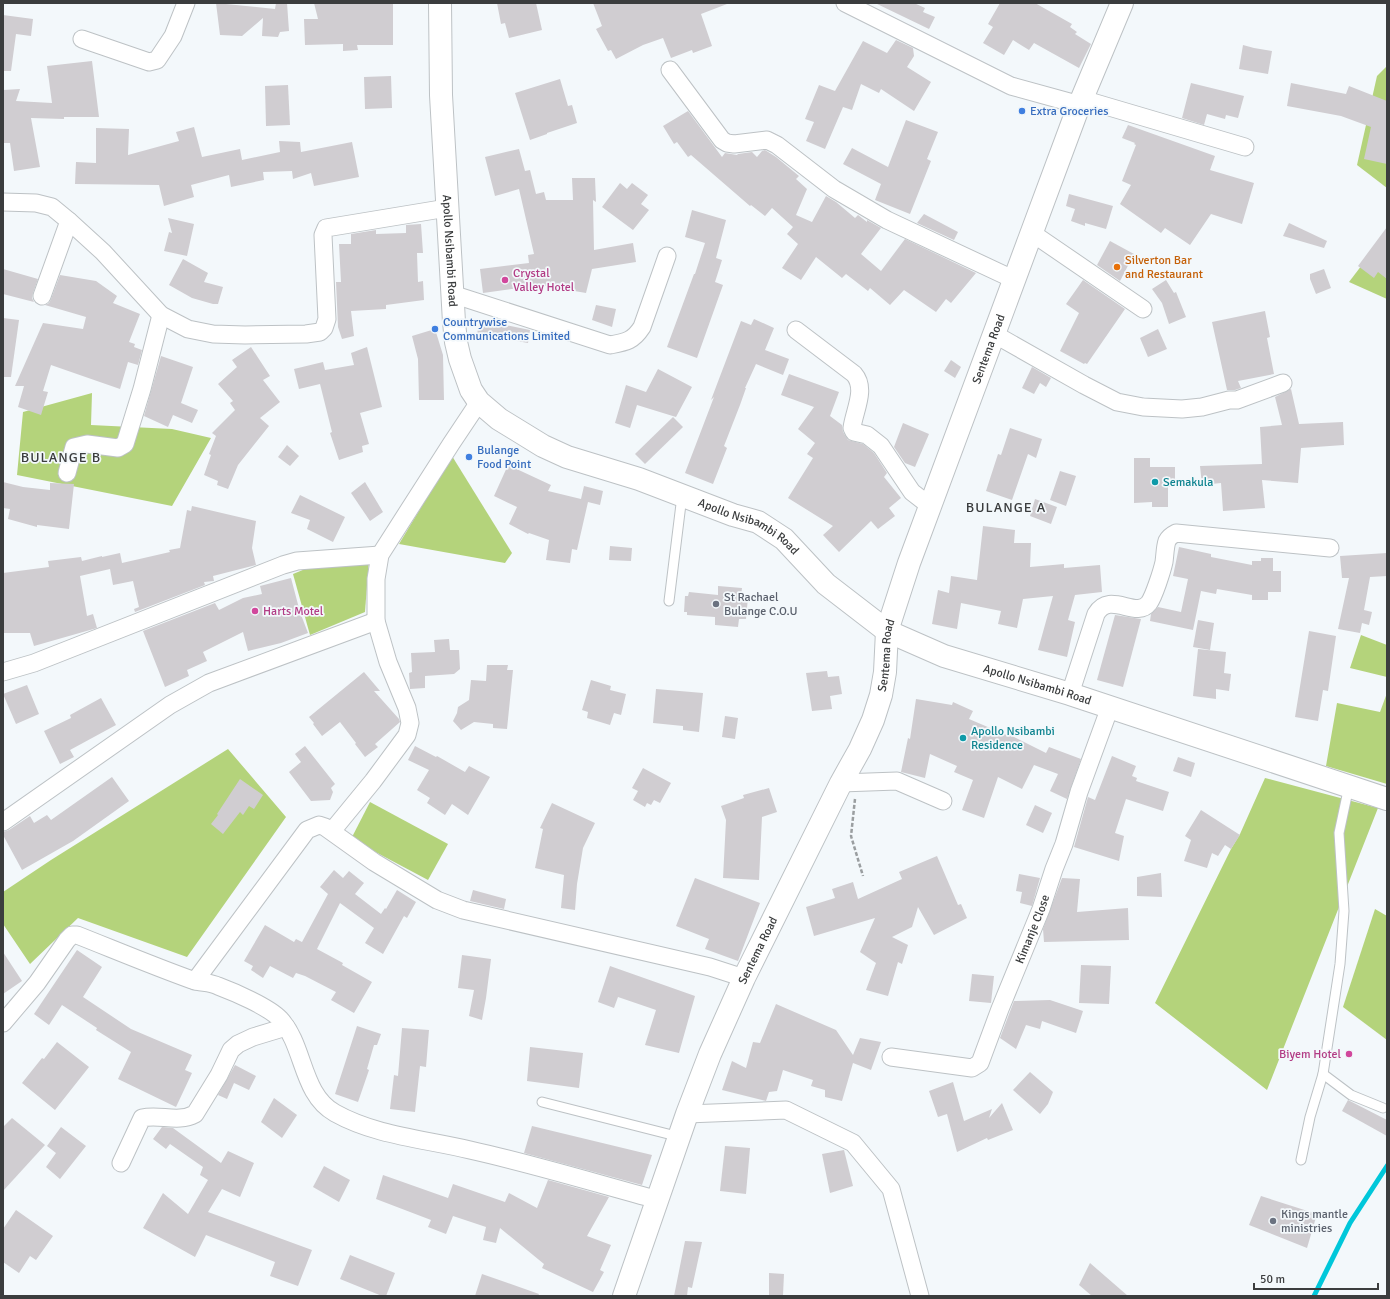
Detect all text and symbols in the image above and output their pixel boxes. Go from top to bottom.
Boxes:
place label: Extra Groceries [1030,104,1108,119]
marker: Extra Groceries [1017,106,1027,116]
street label: Apollo Nsibambi Road [439,194,461,307]
place label: Silverton Bar and Restaurant [1125,253,1203,282]
marker: Silverton Bar and Restaurant [1112,262,1122,272]
place label: Crystal Valley Hotel [513,266,575,295]
marker: Crystal Valley Hotel [500,275,510,285]
street label: Sentema Road [969,312,1008,386]
place label: Countrywise Communications Limited [443,315,570,344]
marker: Countrywise Communications Limited [430,324,440,334]
place label: Bulange Food Point [477,443,531,472]
district label: BULANGE B [21,449,101,466]
marker: Bulange Food Point [464,452,474,462]
place label: Semakula [1163,475,1213,490]
marker: Semakula [1150,477,1160,487]
street label: Apollo Nsibambi Road [696,495,802,558]
district label: BULANGE A [966,499,1046,516]
place label: St Rachael Bulange C.O.U [724,590,797,619]
marker: St Rachael Bulange C.O.U [711,599,721,609]
place label: Harts Motel [263,604,324,619]
marker: Harts Motel [250,606,260,616]
street label: Sentema Road [874,617,898,693]
street label: Apollo Nsibambi Road [982,661,1094,708]
place label: Apollo Nsibambi Residence [971,724,1055,753]
marker: Apollo Nsibambi Residence [958,733,968,743]
street label: Kimanje Close [1012,893,1053,966]
street label: Sentema Road [735,914,781,986]
place label: Biyem Hotel [1279,1047,1341,1062]
marker: Biyem Hotel [1344,1049,1354,1059]
place label: Kings mantle ministries [1281,1207,1348,1236]
marker: Kings mantle ministries [1268,1216,1278,1226]
scale bar [1254,1265,1378,1291]
text: 50 m [1260,1272,1285,1287]

